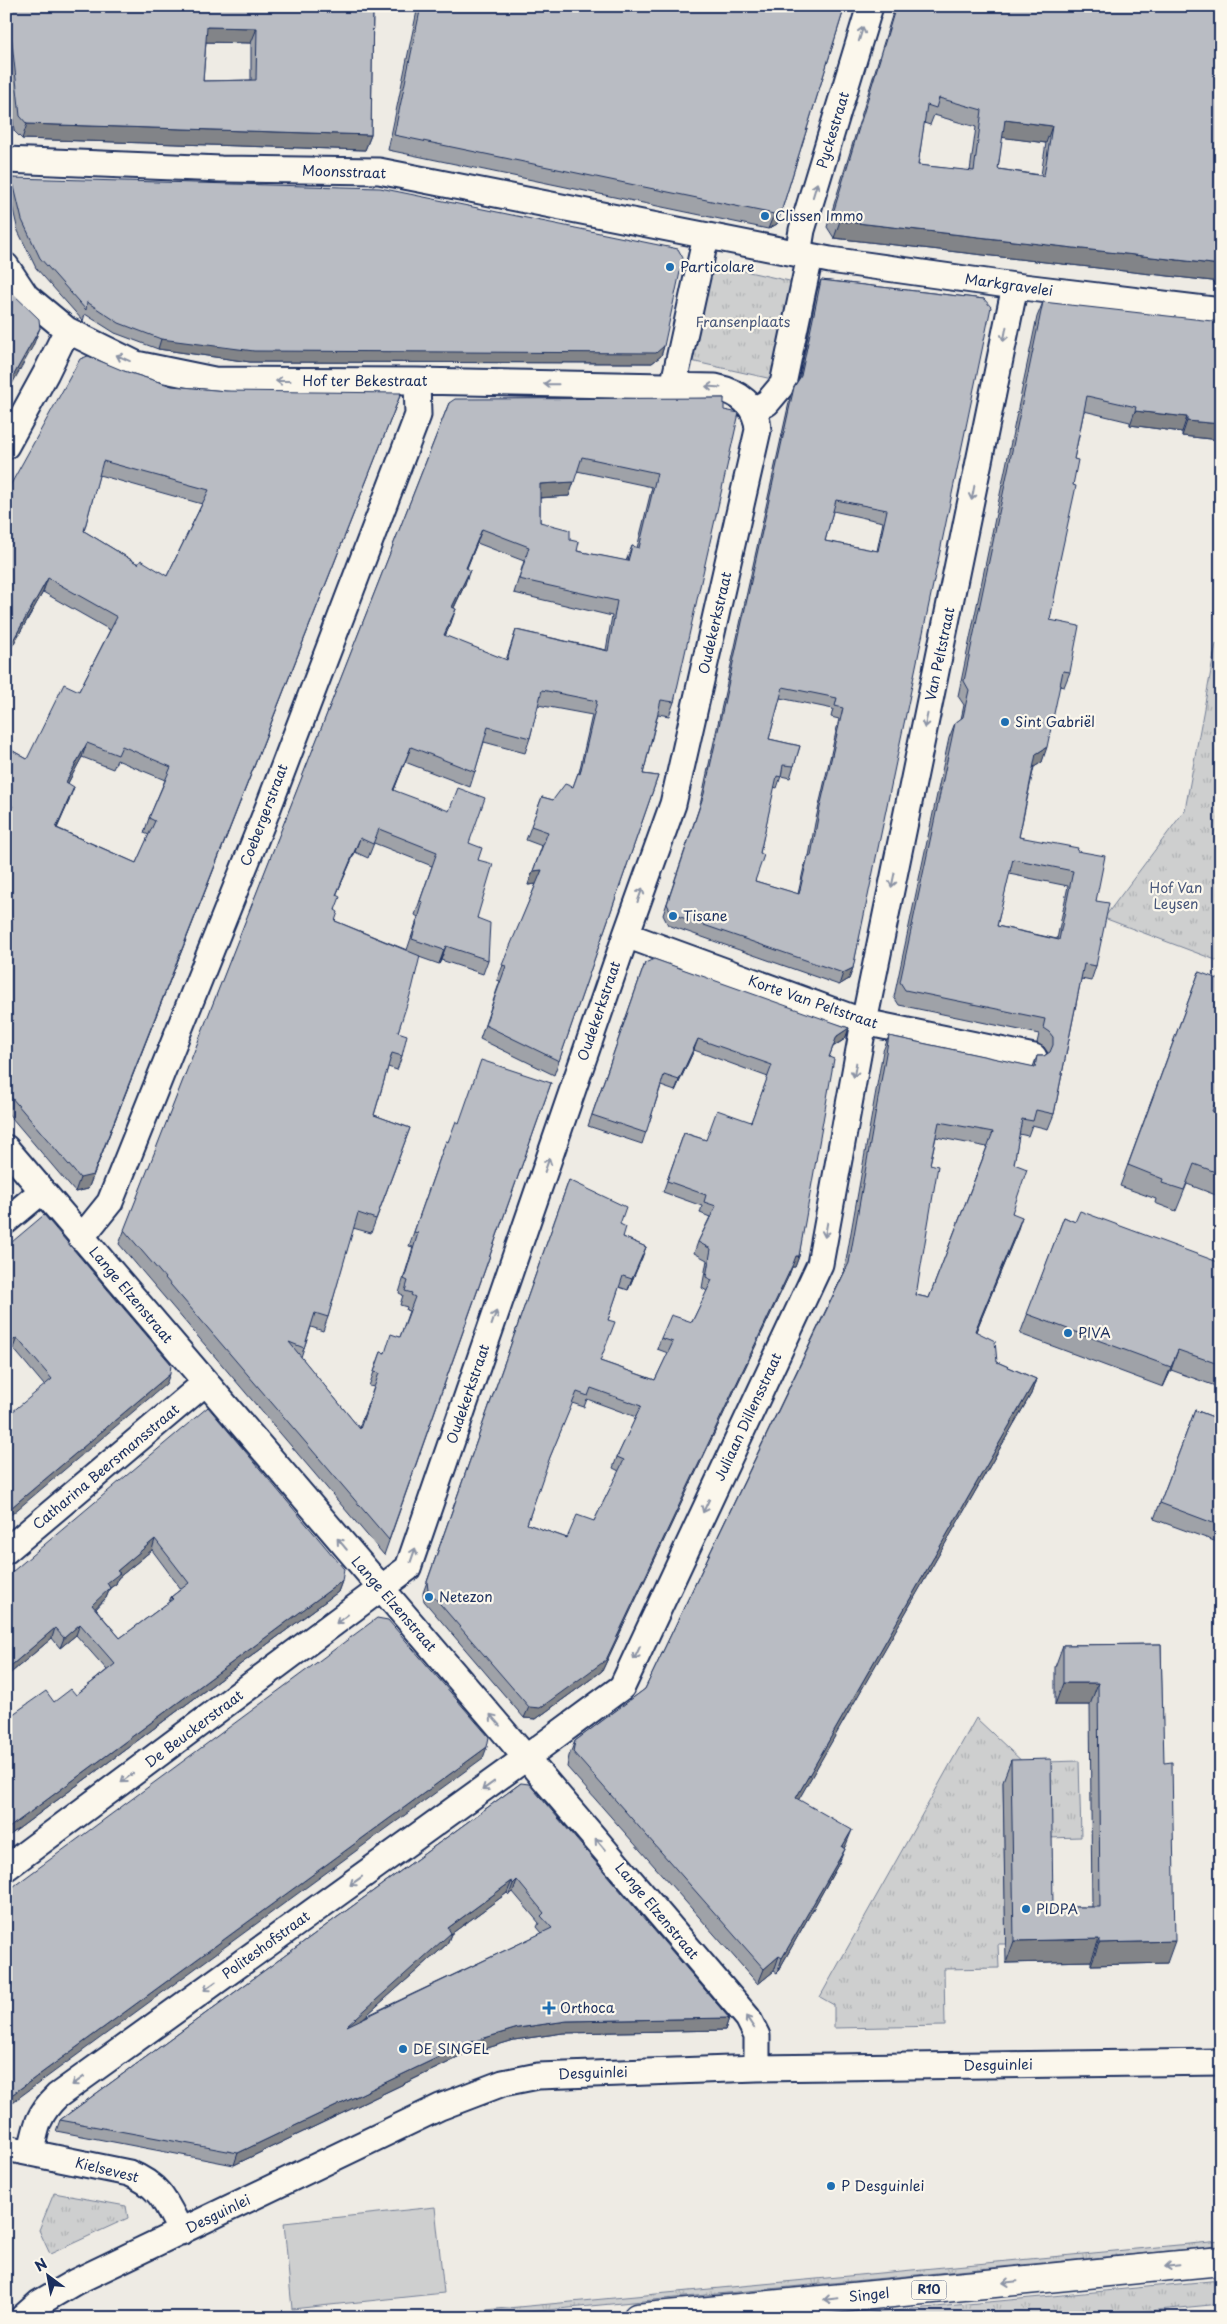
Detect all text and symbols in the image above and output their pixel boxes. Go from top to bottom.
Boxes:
one-way arrow [857,27,867,43]
street label: Pyckestraat [811,89,854,171]
street label: Moonsstraat [302,160,387,183]
one-way arrow [810,182,820,198]
place label: Clissen Immo [775,205,863,226]
marker: Clissen Immo [759,210,771,222]
place label: Particolare [680,256,754,277]
marker: Particolare [664,261,676,273]
street label: Markgravelei [964,268,1055,301]
park label: Fransenplaats [696,311,791,332]
one-way arrow [1000,325,1009,341]
one-way arrow [116,353,131,363]
street label: Hof ter Bekestraat [303,370,428,391]
one-way arrow [275,376,292,386]
one-way arrow [543,379,559,389]
one-way arrow [705,383,721,392]
one-way arrow [968,484,977,500]
street label: Oudekerkstraat [693,569,737,676]
street label: Van Peltstraat [919,605,960,703]
place label: Sint Gabriël [1015,711,1095,732]
one-way arrow [921,712,930,728]
marker: Sint Gabriël [999,716,1011,728]
street label: Coebergerstraat [234,760,293,869]
one-way arrow [888,871,897,887]
park label: Hof Van Leysen [1150,877,1202,914]
one-way arrow [636,888,645,904]
place label: Tisane [683,905,728,926]
marker: Tisane [667,910,679,922]
street label: Oudekerkstraat [572,958,626,1064]
street label: Korte Van Peltstraat [746,969,881,1034]
one-way arrow [850,1061,860,1077]
one-way arrow [543,1157,552,1173]
one-way arrow [821,1221,831,1237]
street label: Lange Elzenstraat [85,1242,178,1348]
one-way arrow [490,1311,499,1327]
place label: PIVA [1078,1322,1111,1343]
marker: PIVA [1062,1327,1074,1339]
street label: Oudekerkstraat [441,1341,495,1447]
street label: Juliaan Dillensstraat [709,1349,787,1484]
street label: Catharina Beersmansstraat [28,1399,184,1534]
one-way arrow [701,1498,711,1513]
one-way arrow [337,1538,348,1551]
one-way arrow [409,1547,418,1563]
street label: Lange Elzenstraat [347,1551,442,1656]
place label: Netezon [439,1586,493,1607]
marker: Netezon [423,1591,435,1603]
one-way arrow [336,1613,349,1624]
one-way arrow [632,1645,641,1660]
street label: De Beuckerstraat [140,1684,247,1773]
one-way arrow [489,1714,500,1727]
one-way arrow [120,1773,134,1783]
one-way arrow [481,1781,495,1791]
one-way arrow [595,1837,606,1850]
street label: Lange Elzenstraat [611,1858,704,1964]
one-way arrow [349,1876,363,1886]
place label: PIDPA [1036,1898,1079,1919]
marker: PIDPA [1020,1903,1032,1915]
street label: Politeshofstraat [217,1905,314,1984]
one-way arrow [203,1981,217,1991]
place label: Orthoca [560,1997,615,2018]
marker: Orthoca [542,2001,556,2015]
one-way arrow [744,2015,754,2029]
place label: DE SINGEL [413,2038,489,2059]
marker: DE SINGEL [397,2043,409,2055]
street label: Desguinlei [963,2053,1033,2076]
street label: Desguinlei [558,2061,628,2084]
one-way arrow [71,2076,85,2086]
street label: Kielsevest [73,2151,142,2188]
place label: P Desguinlei [841,2175,924,2196]
marker: P Desguinlei [825,2180,837,2192]
street label: Desguinlei [182,2189,254,2238]
north arrow [22,2252,72,2302]
text: N [31,2253,51,2276]
one-way arrow [1165,2261,1181,2271]
one-way arrow [1003,2277,1019,2287]
road number: R10 [912,2280,946,2300]
street label: Singel [848,2282,890,2307]
one-way arrow [824,2294,840,2304]

